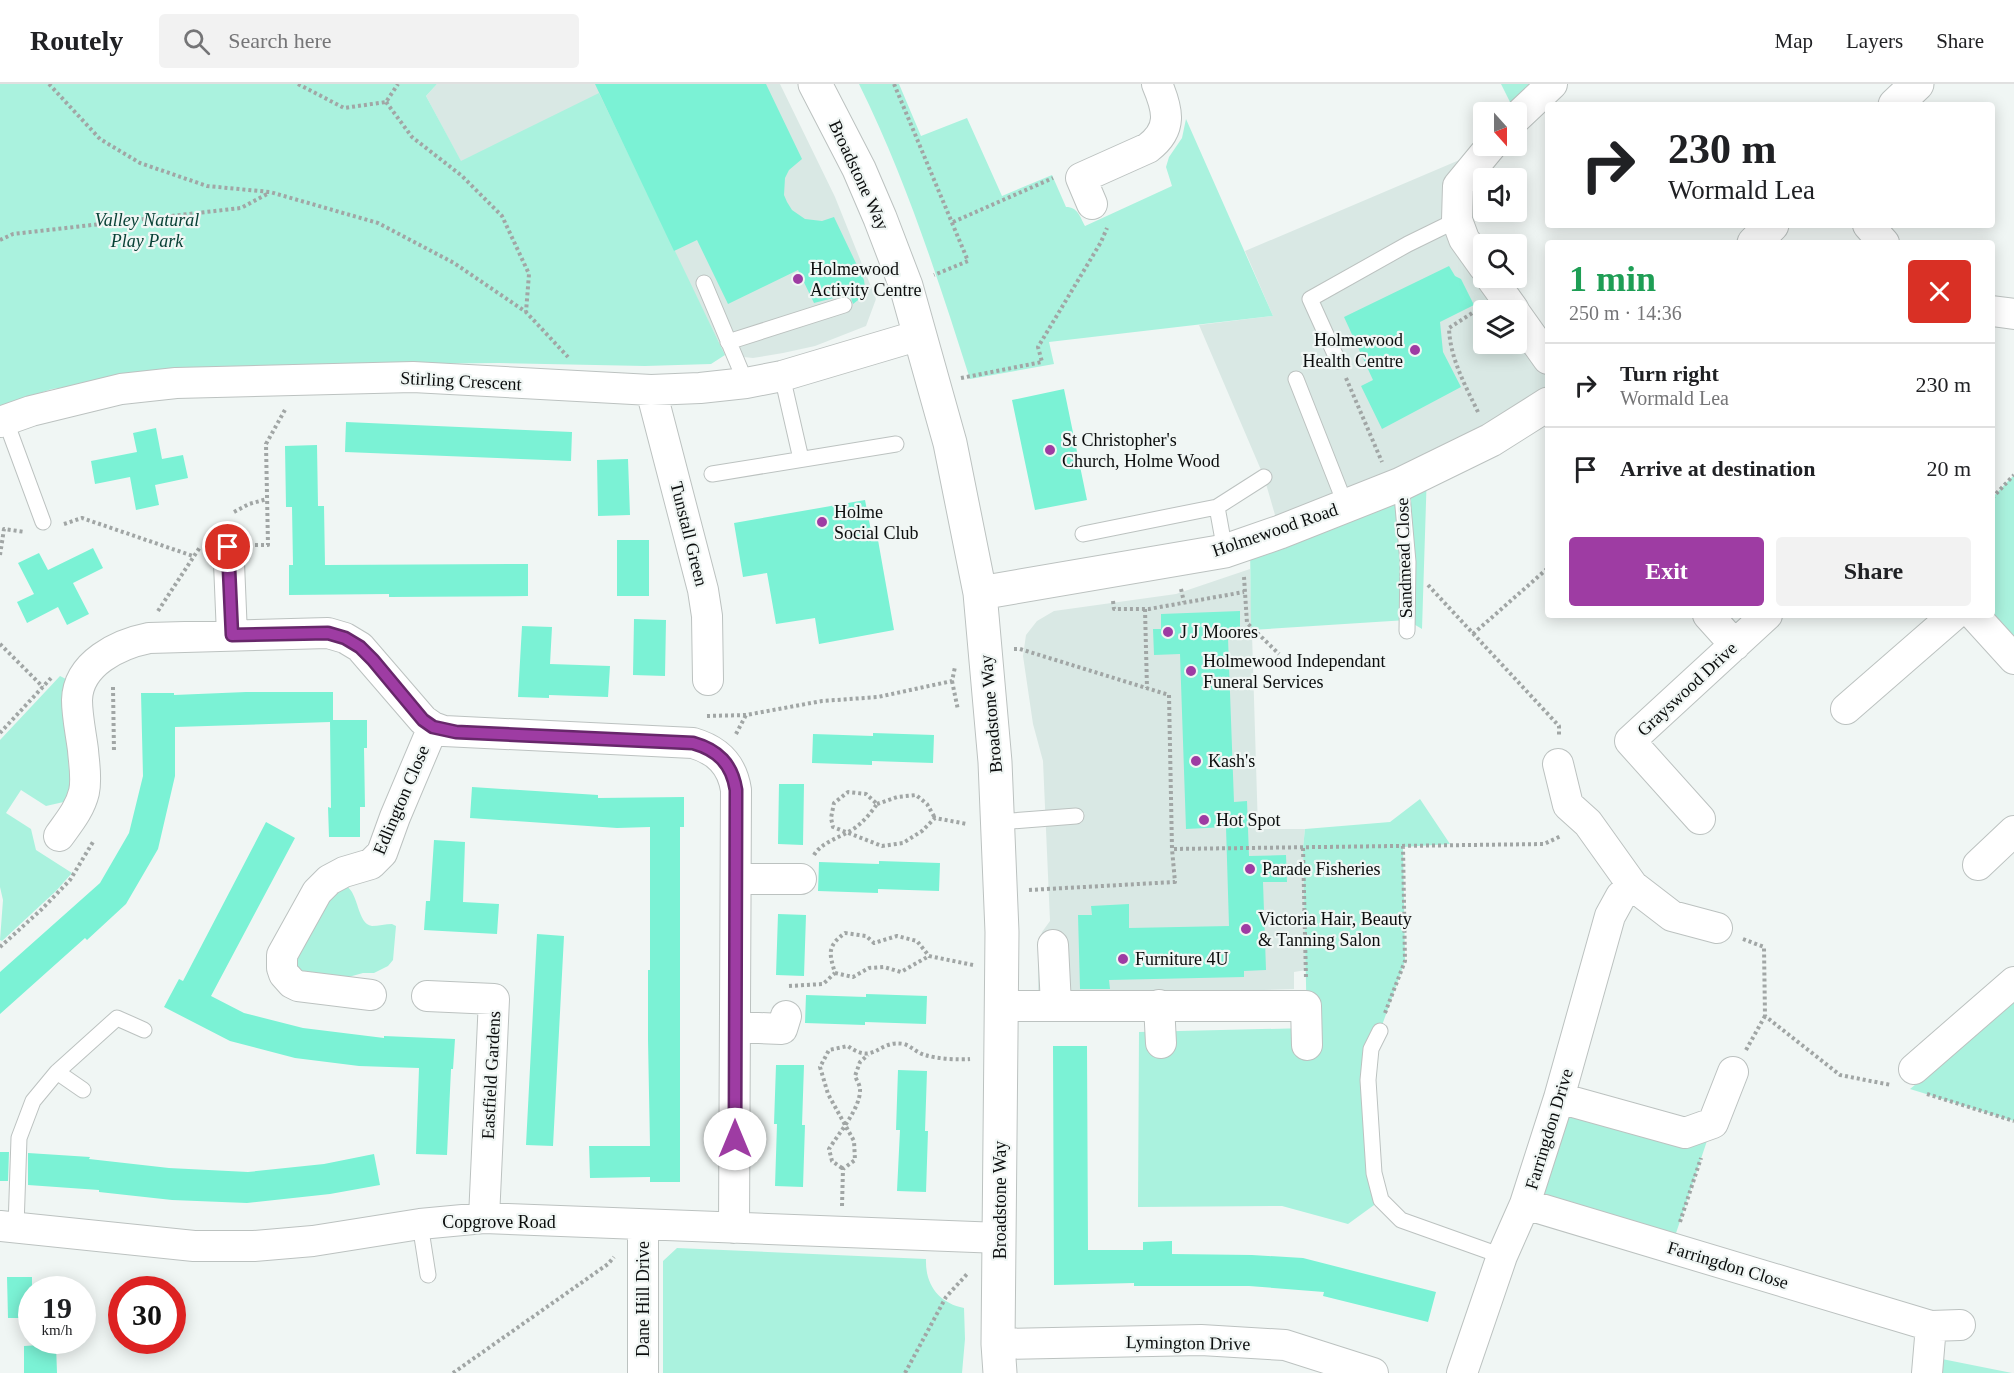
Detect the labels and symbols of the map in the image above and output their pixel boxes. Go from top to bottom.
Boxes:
north arrow [1473,102,1527,156]
street label: Broadstone Way [825,117,893,233]
park label: Valley Natural Play Park [95,210,199,251]
place label: Holmewood Activity Centre [810,259,921,300]
marker: Holmewood Activity Centre [791,272,805,286]
place label: Holmewood Health Centre [1303,330,1403,371]
marker: Holmewood Health Centre [1408,343,1422,357]
street label: Stirling Crescent [400,368,522,394]
place label: St Christopher's Church, Holme Wood [1062,430,1220,471]
marker: St Christopher's Church, Holme Wood [1043,443,1057,457]
street label: Tunstall Green [666,480,712,588]
street label: Sandmead Close [1392,497,1416,619]
street label: Holmewood Road [1210,499,1340,561]
place label: Holme Social Club [834,502,919,543]
marker: Holme Social Club [815,515,829,529]
pin [202,521,253,572]
place label: J J Moores [1180,622,1258,642]
marker: J J Moores [1161,625,1175,639]
street label: Grayswood Drive [1633,638,1741,740]
place label: Holmewood Independant Funeral Services [1203,651,1385,692]
street label: Broadstone Way [976,654,1006,774]
marker: Holmewood Independant Funeral Services [1184,664,1198,678]
street label: Edlington Close [369,742,433,858]
place label: Kash's [1208,751,1255,771]
marker: Kash's [1189,754,1203,768]
place label: Hot Spot [1216,810,1281,830]
marker: Hot Spot [1197,813,1211,827]
place label: Parade Fisheries [1262,859,1380,879]
marker: Parade Fisheries [1243,862,1257,876]
place label: Victoria Hair, Beauty & Tanning Salon [1258,909,1412,950]
marker: Victoria Hair, Beauty & Tanning Salon [1239,922,1253,936]
place label: Furniture 4U [1135,949,1229,969]
marker: Furniture 4U [1116,952,1130,966]
street label: Eastfield Gardens [478,1010,504,1140]
street label: Farringdon Drive [1521,1066,1577,1192]
position arrow [703,1107,767,1171]
street label: Broadstone Way [990,1141,1010,1259]
street label: Copgrove Road [442,1212,556,1232]
street label: Farringdon Close [1665,1237,1791,1293]
street label: Dane Hill Drive [633,1241,653,1357]
speed limit sign: 30 [108,1276,186,1354]
street label: Lymington Drive [1126,1332,1250,1354]

